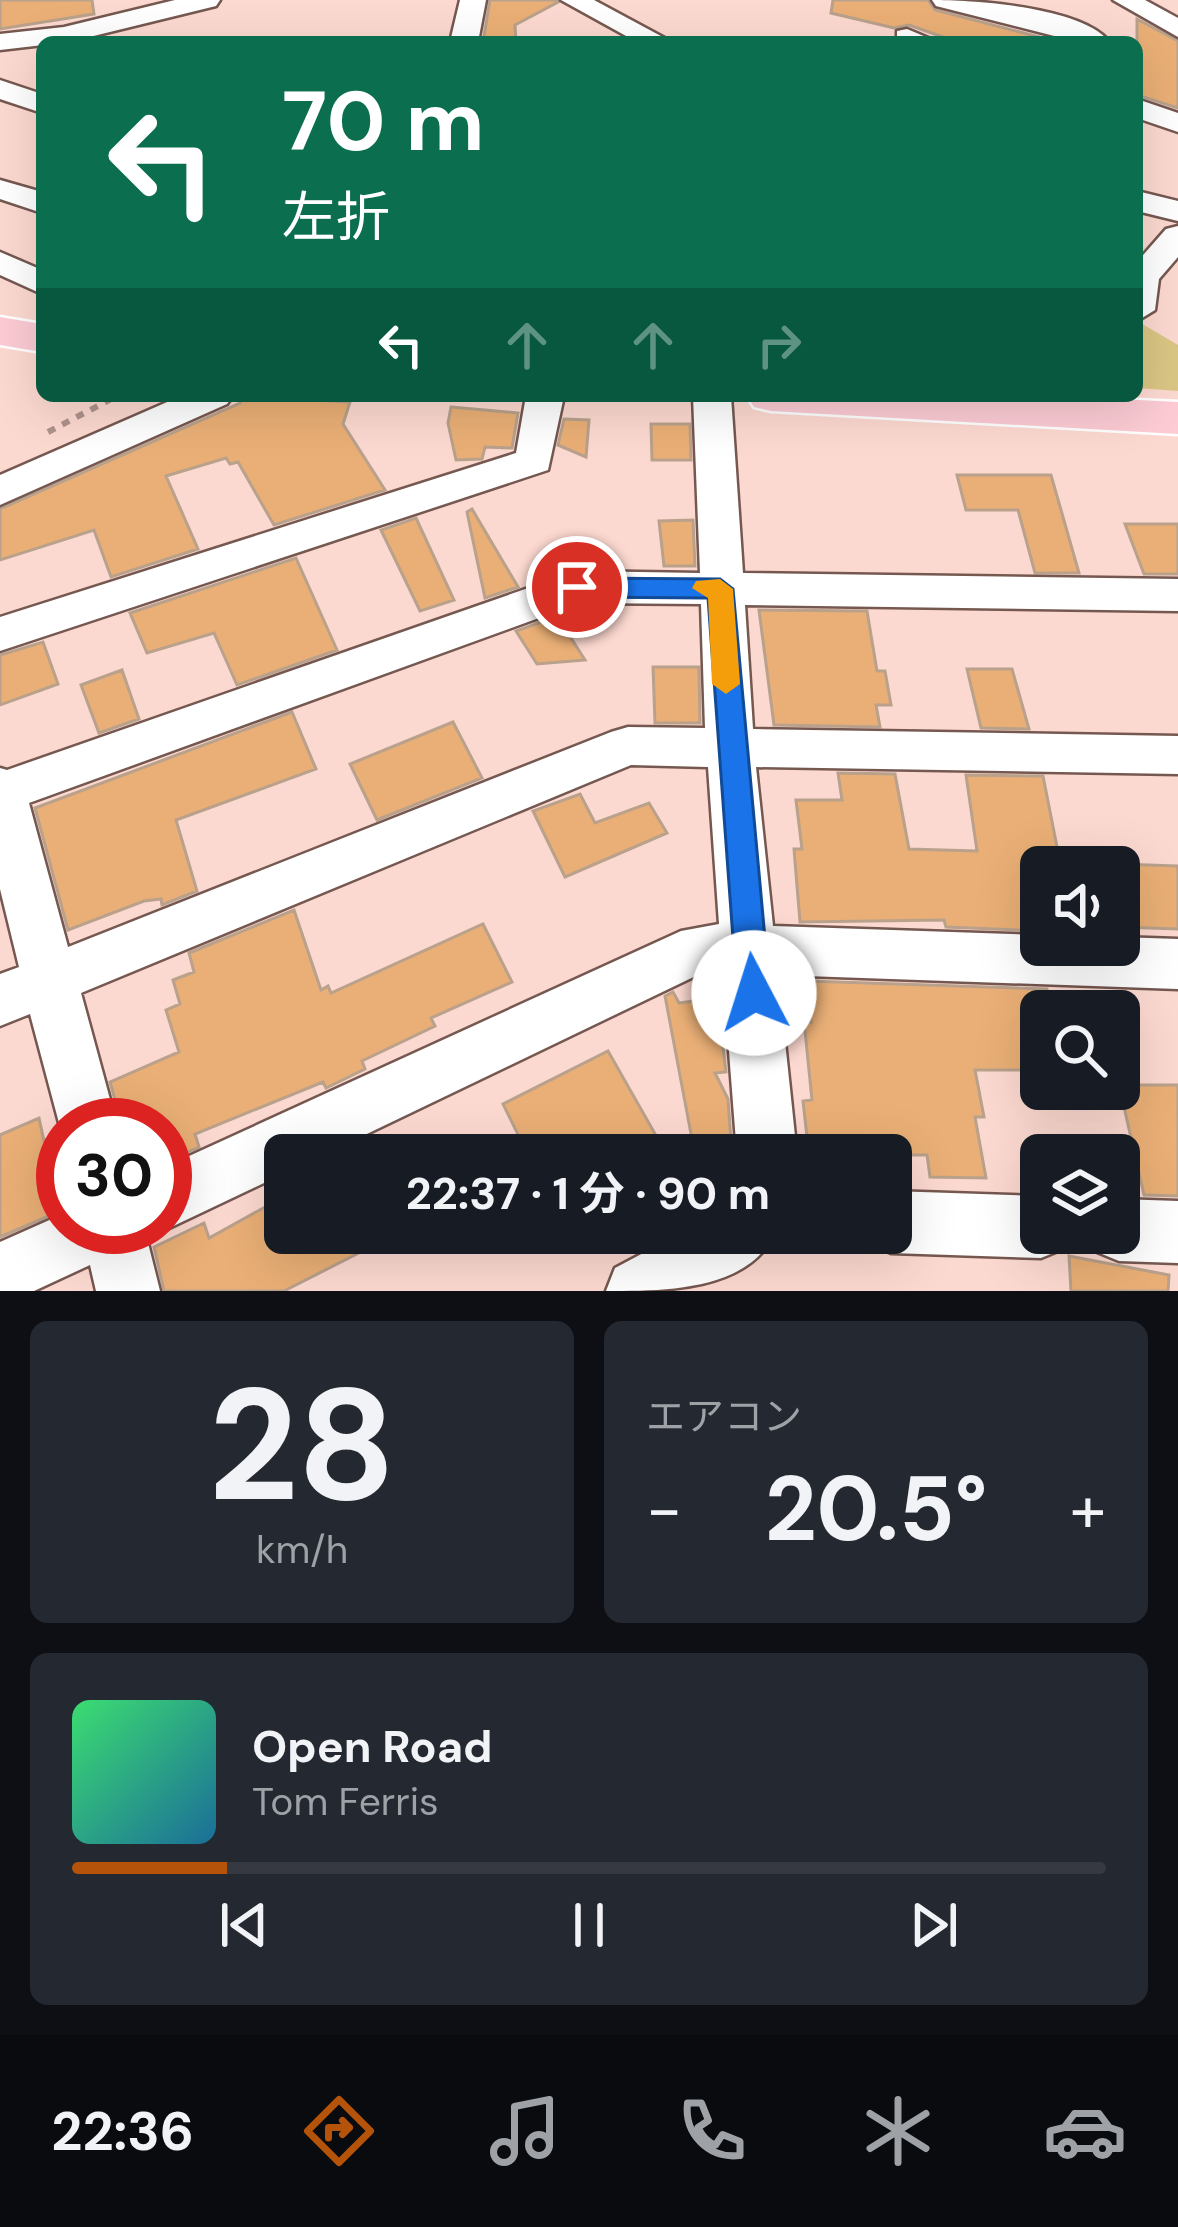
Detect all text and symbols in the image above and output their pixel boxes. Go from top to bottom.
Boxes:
text: 70 m [282,67,485,176]
icon: left [84,84,240,240]
text: 左折 [282,182,390,253]
icon: left [368,312,434,378]
icon: ahead [494,312,560,378]
icon: ahead [620,312,686,378]
icon: right [746,312,812,378]
pin [526,536,628,638]
icon: arrive [544,554,610,620]
map controls [1020,846,1140,1254]
button: sound [1020,846,1140,966]
position arrow [691,930,817,1056]
button: search [1020,990,1140,1110]
speed limit sign: 30 [36,1098,192,1254]
button: layers [1020,1134,1140,1254]
text: 22:37 · 1 分 · 90 m [406,1164,770,1223]
text: 28 [208,1344,396,1547]
text: エアコン [646,1391,802,1442]
text: 20.5° [765,1451,987,1568]
text: − [646,1467,682,1552]
text: + [1070,1467,1106,1552]
text: km/h [256,1524,348,1575]
text: Open Road [252,1717,493,1776]
text: Tom Ferris [252,1776,439,1827]
icon: previous [211,1892,277,1958]
icon: pause [556,1892,622,1958]
icon: next [901,1892,967,1958]
icon: directions [297,2089,381,2173]
icon: music [483,2089,567,2173]
icon: phone [670,2089,754,2173]
icon: climate [856,2089,940,2173]
icon: car [1043,2089,1127,2173]
text: 22:36 [51,2096,194,2167]

